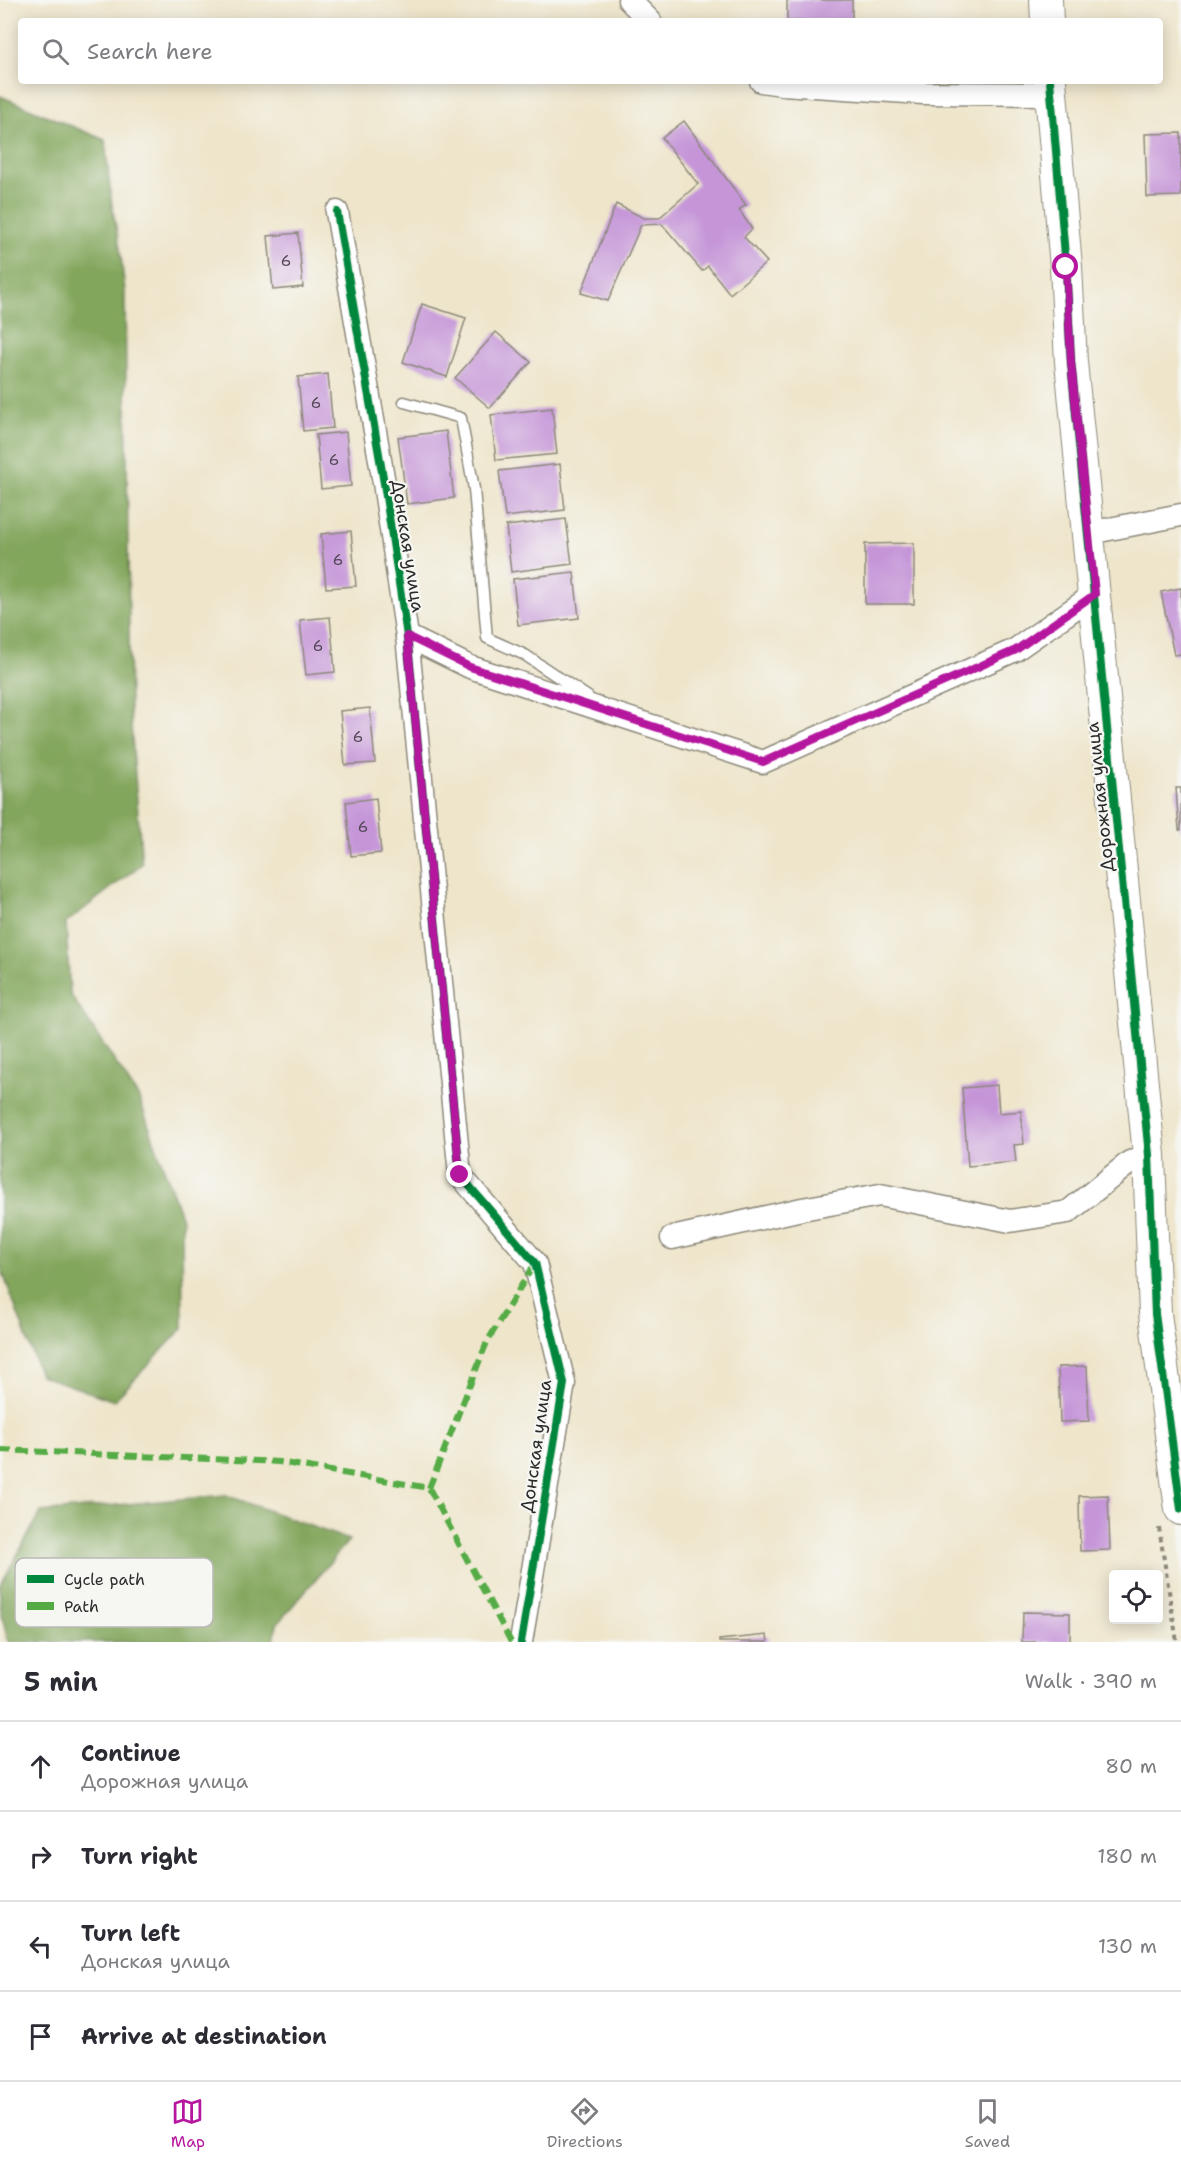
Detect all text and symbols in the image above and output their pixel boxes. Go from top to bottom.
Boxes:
search box [18,18,1163,84]
icon: search [39,35,72,68]
text: Search here [87,37,213,66]
house number: 6 [281,251,291,271]
route start [1052,253,1078,279]
house number: 6 [311,393,321,413]
house number: 6 [329,450,339,470]
street label: Донская улица [386,478,430,614]
house number: 6 [333,550,343,570]
house number: 6 [313,636,323,656]
street label: Дорожная улица [1080,721,1120,873]
house number: 6 [353,727,363,747]
house number: 6 [358,817,368,837]
route end [446,1161,472,1187]
street label: Донская улица [515,1378,557,1514]
legend [15,1558,213,1627]
text: Cycle path [64,1569,145,1590]
map controls [1109,1570,1163,1624]
button: locate [1109,1570,1163,1624]
text: Path [64,1596,99,1617]
text: 5 min [24,1664,98,1699]
text: Walk · 390 m [1025,1668,1157,1694]
text: Continue [81,1739,181,1768]
icon: ahead [24,1750,57,1783]
text: 80 m [1105,1753,1157,1779]
text: Дорожная улица [81,1768,248,1794]
icon: right [24,1840,57,1873]
text: Turn right [81,1842,198,1871]
text: 180 m [1097,1843,1157,1869]
text: Turn left [81,1919,180,1948]
icon: left [24,1930,57,1963]
text: 130 m [1098,1933,1157,1959]
text: Донская улица [81,1948,230,1974]
icon: arrive [24,2020,57,2053]
text: Arrive at destination [81,2022,327,2051]
tab: Map [171,2095,205,2152]
tab: Directions [547,2095,623,2152]
tab: Saved [965,2095,1010,2152]

